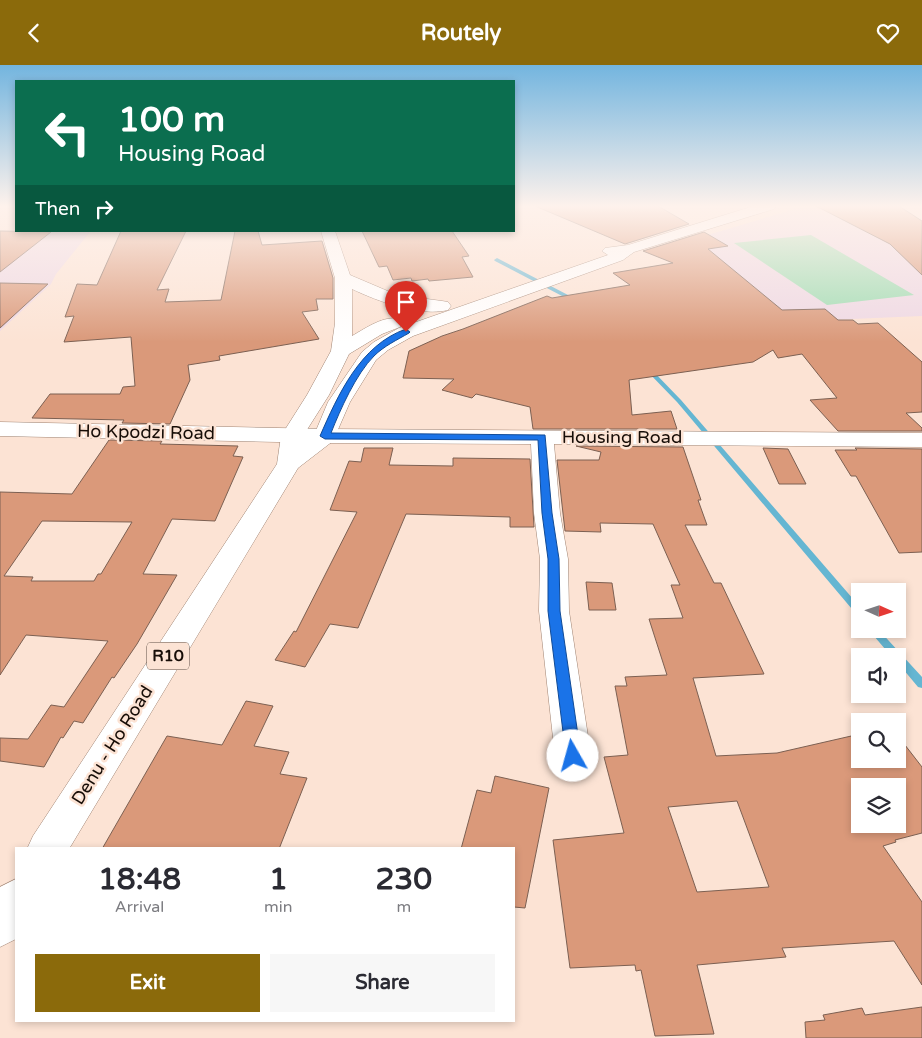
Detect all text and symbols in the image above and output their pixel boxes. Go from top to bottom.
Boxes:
icon: back [20,19,48,47]
icon: heart [874,19,902,47]
text: Routely [421,20,501,46]
text: 100 m [118,99,225,141]
icon: left [35,100,100,165]
text: Housing Road [118,141,265,167]
icon: right [90,195,118,223]
text: Then [35,198,80,220]
pin [385,281,427,332]
icon: arrive [392,288,420,316]
street label: Ho Kpodzi Road [77,420,215,444]
street label: Housing Road [562,426,682,448]
north arrow [851,583,906,637]
map controls [851,583,906,833]
road number: R10 [147,643,189,669]
button: sound [851,648,906,703]
street label: Denu - Ho Road [67,681,157,809]
button: search [851,713,906,768]
position arrow [546,729,598,781]
button: layers [851,778,906,833]
text: 18:48 [98,861,181,898]
text: 1 [269,861,288,898]
text: 230 [376,861,432,898]
text: Arrival [115,897,164,917]
text: min [264,897,293,917]
text: m [396,897,411,917]
button: Exit [35,954,260,1012]
button: Share [270,954,495,1012]

